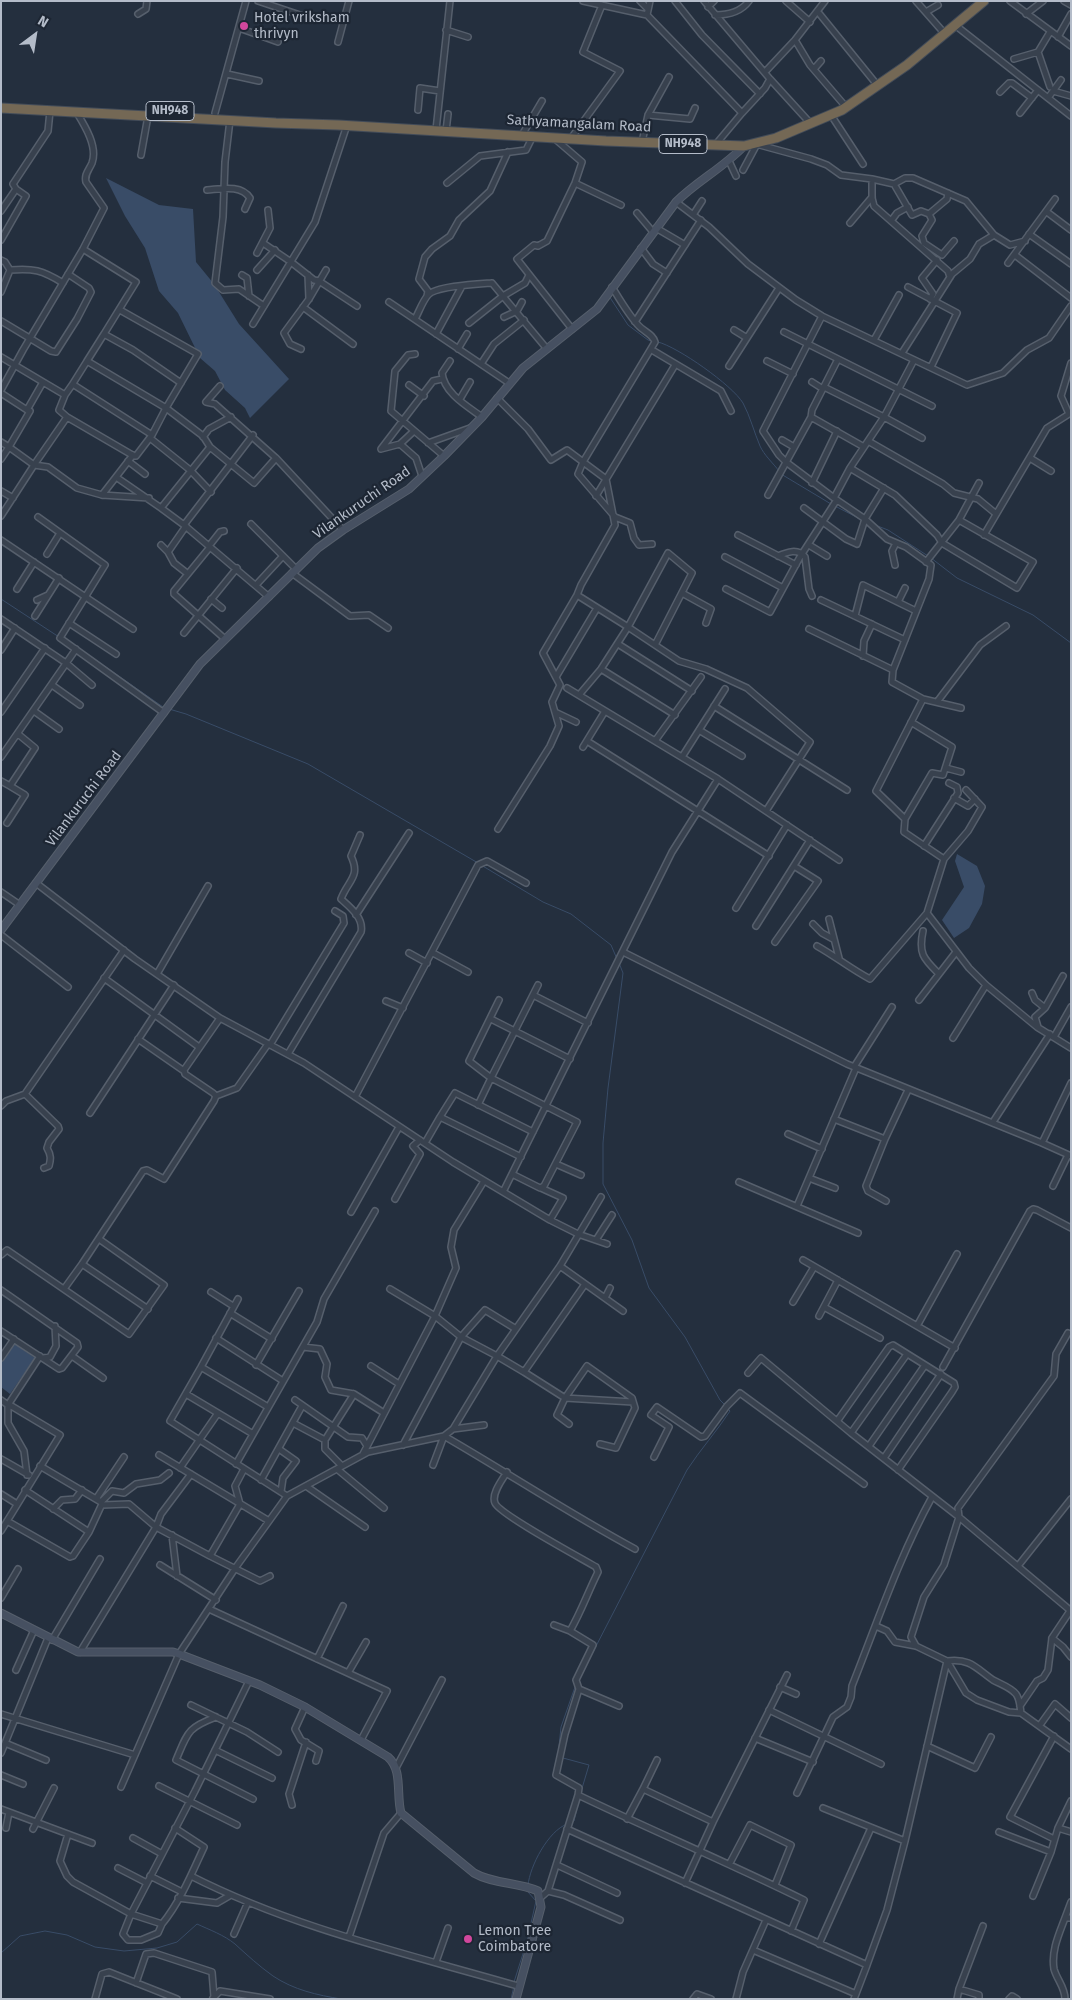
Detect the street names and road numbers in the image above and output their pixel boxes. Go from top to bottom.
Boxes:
road number: NH948 [146,102,194,120]
street label: Sathyamangalam Road [506,112,652,136]
road number: NH948 [659,134,707,154]
street label: Vilankuruchi Road [310,463,414,543]
street label: Vilankuruchi Road [43,748,125,850]

